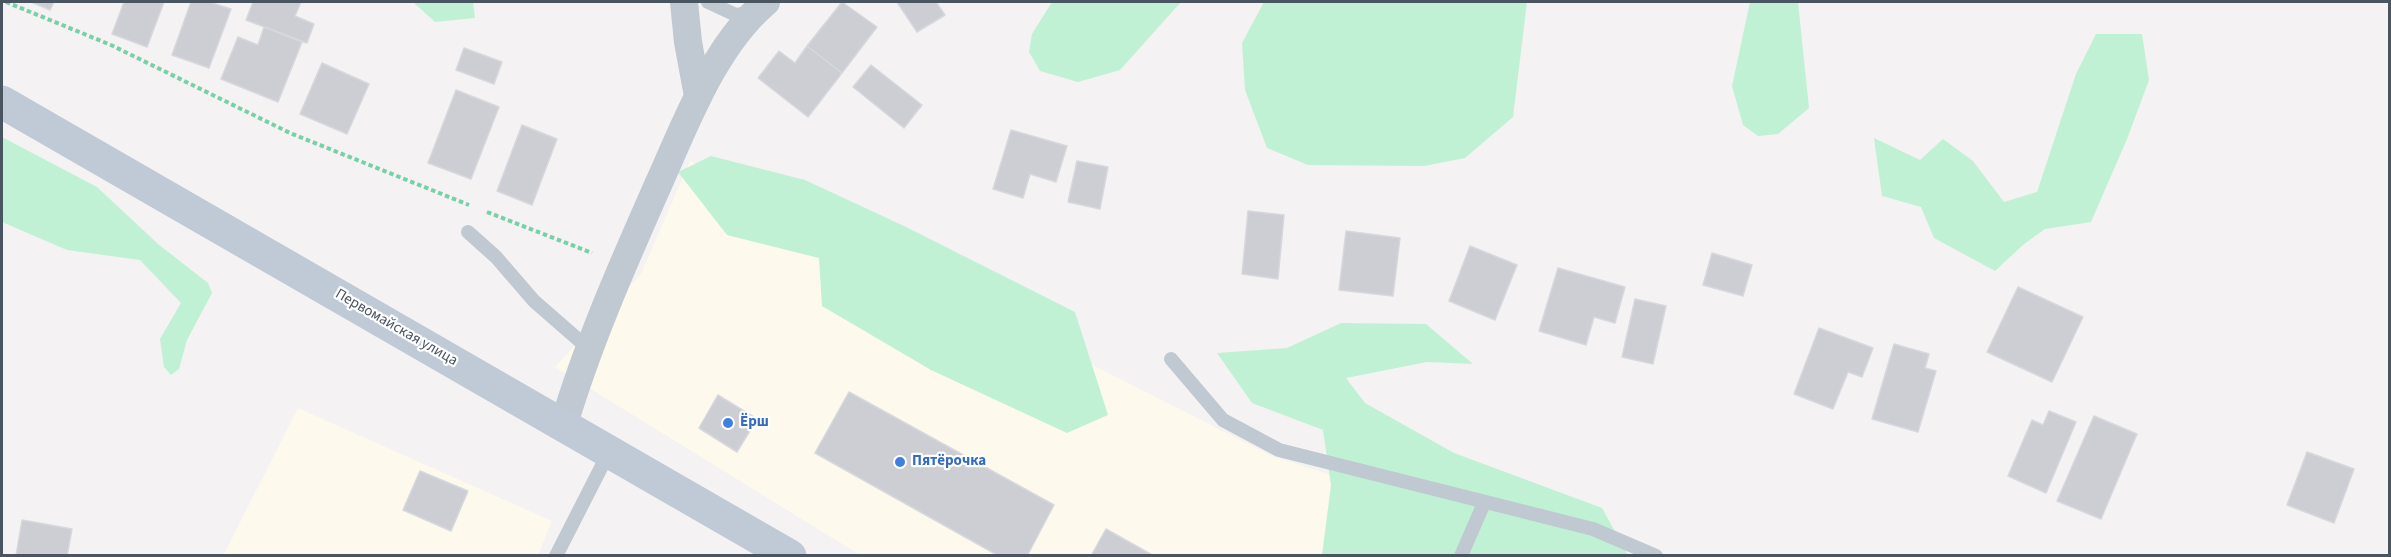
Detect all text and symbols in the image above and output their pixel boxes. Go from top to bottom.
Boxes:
street label: Первомайская улица [332,286,460,370]
place label: Ёрш [740,414,769,432]
marker: Ёрш [721,416,735,430]
place label: Пятёрочка [912,453,986,471]
marker: Пятёрочка [893,455,907,469]

